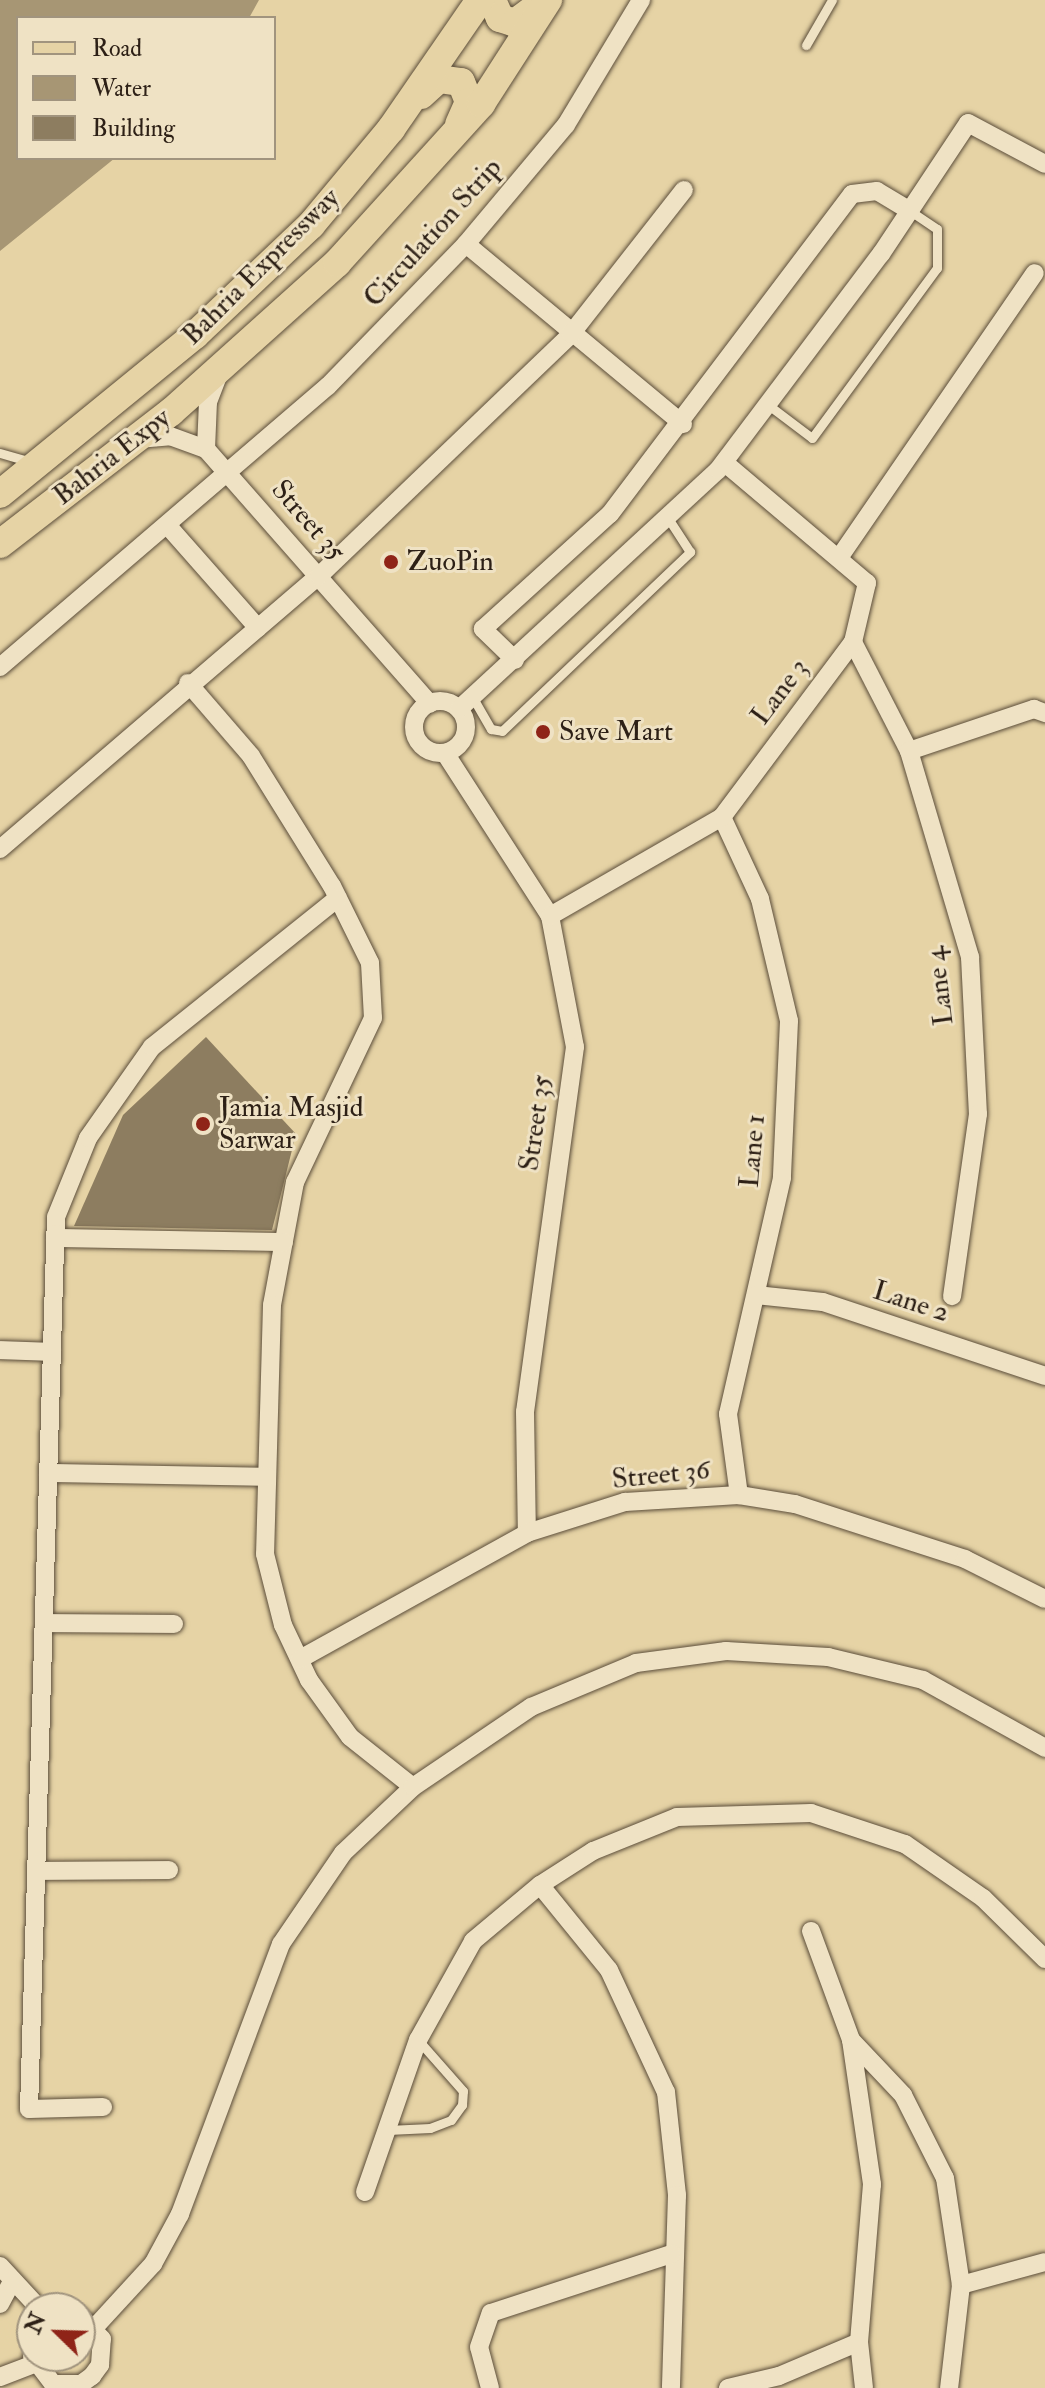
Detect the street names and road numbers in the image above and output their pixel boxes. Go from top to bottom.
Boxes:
street label: Circulation Strip [357,151,509,315]
street label: Bahria Expressway [175,181,347,353]
street label: Bahria Expy [47,401,177,513]
street label: Street 35 [264,474,352,568]
street label: Lane 3 [744,652,816,732]
street label: Lane 4 [919,945,961,1027]
street label: Street 35 [513,1073,559,1173]
street label: Lane 1 [733,1113,773,1189]
street label: Lane 2 [869,1274,953,1330]
street label: Street 36 [610,1453,712,1497]

